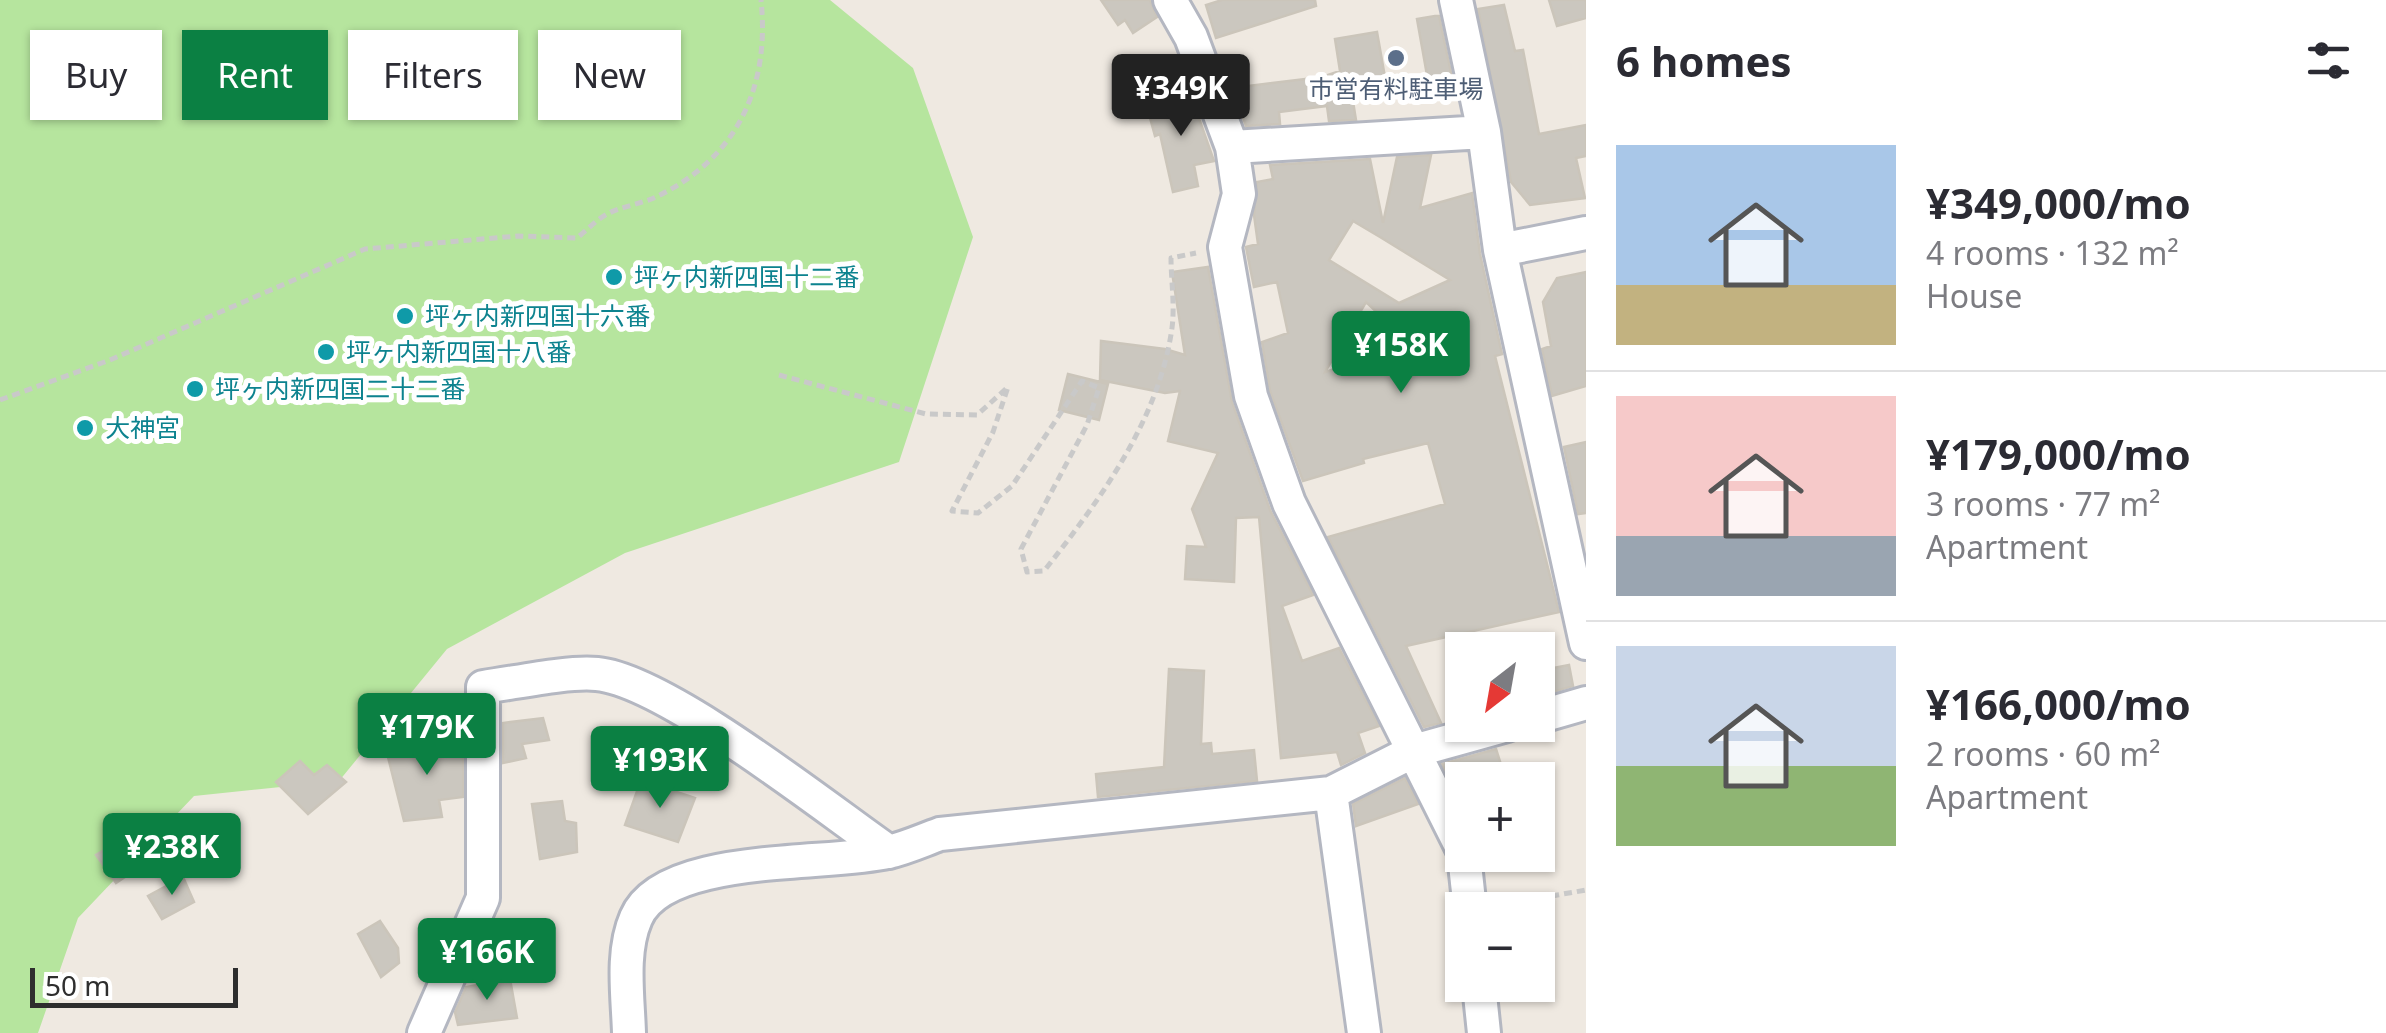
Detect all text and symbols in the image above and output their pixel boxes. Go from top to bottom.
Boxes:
chip: Buy [30,30,162,120]
chip: Rent [182,30,328,120]
chip: Filters [348,30,518,120]
chip: New [538,30,681,120]
text: 6 homes [1616,32,1792,89]
icon: filters [2301,33,2356,88]
marker: 市営有料駐車場 [1385,47,1407,69]
pin: ¥349K [1111,54,1251,139]
text: ¥349K [1134,65,1228,108]
place label: 市営有料駐車場 [1308,71,1484,105]
text: ¥349,000/mo [1926,174,2191,231]
icon: home [1696,185,1816,305]
text: 4 rooms · 132 m² [1926,231,2179,274]
place label: 坪ヶ内新四国十二番 [634,259,859,293]
marker: 坪ヶ内新四国十二番 [603,266,625,288]
text: House [1926,274,2022,317]
place label: 坪ヶ内新四国十六番 [425,298,650,332]
marker: 坪ヶ内新四国十六番 [394,305,416,327]
pin: ¥158K [1331,311,1471,396]
text: ¥158K [1354,322,1448,365]
place label: 坪ヶ内新四国十八番 [346,334,571,368]
marker: 坪ヶ内新四国十八番 [315,341,337,363]
place label: 坪ヶ内新四国二十二番 [215,371,465,405]
marker: 坪ヶ内新四国二十二番 [184,378,206,400]
place label: 大神宮 [105,410,180,444]
marker: 大神宮 [74,417,96,439]
text: ¥179,000/mo [1926,425,2191,482]
icon: home [1696,436,1816,556]
text: 3 rooms · 77 m² [1926,482,2160,525]
text: Apartment [1926,525,2088,568]
north arrow [1445,632,1555,742]
map controls [1445,632,1555,1002]
text: ¥166,000/mo [1926,675,2191,732]
icon: home [1696,686,1816,806]
pin: ¥179K [357,693,497,778]
text: ¥179K [380,704,474,747]
pin: ¥193K [590,726,730,811]
text: 2 rooms · 60 m² [1926,732,2160,775]
text: ¥193K [613,737,707,780]
button: + [1445,762,1555,872]
text: Apartment [1926,775,2088,818]
pin: ¥238K [102,813,242,898]
text: ¥238K [125,824,219,867]
button: − [1445,892,1555,1002]
pin: ¥166K [417,918,557,1003]
text: ¥166K [440,929,534,972]
scale bar [30,963,238,1008]
text: 50 m [45,966,111,1004]

